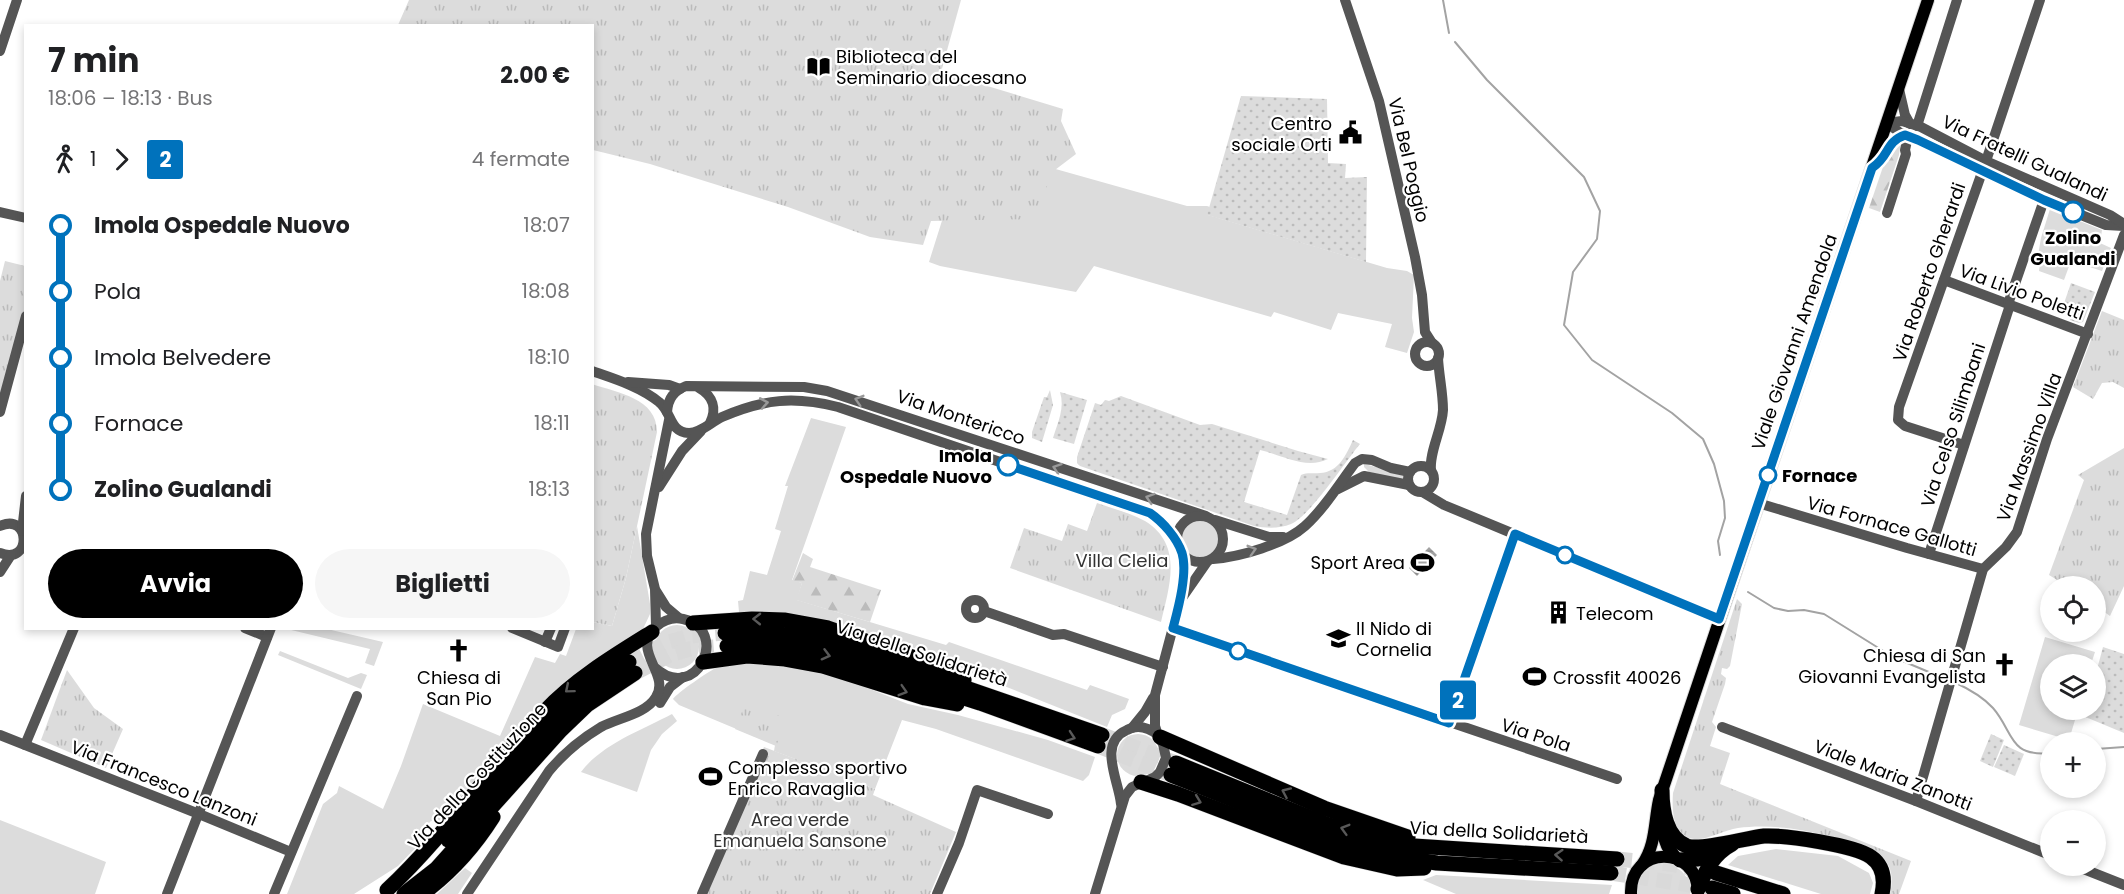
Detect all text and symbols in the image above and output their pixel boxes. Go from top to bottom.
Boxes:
text: 7 min [48,37,140,84]
place label: Biblioteca del Seminario diocesano [836,44,1027,90]
library icon: Biblioteca del Seminario diocesano [805,53,831,79]
text: 2.00 € [500,60,570,91]
text: 18:06 – 18:13 · Bus [48,84,213,112]
street label: Via Bel Poggio [1383,95,1435,225]
street label: Via Fratelli Gualandi [1938,109,2112,207]
place label: Centro sociale Orti [1231,111,1332,157]
public building icon: Centro sociale Orti [1337,120,1363,146]
icon: walk [48,143,81,176]
icon: forward [105,143,138,176]
text: 1 [90,145,96,173]
text: 2 [159,145,171,174]
text: 4 fermate [472,145,570,173]
street label: Via Roberto Gherardi [1887,179,1971,365]
marker: Zolino Gualandi [2062,201,2084,223]
text: Imola Ospedale Nuovo [94,210,350,241]
text: 18:07 [523,211,570,239]
place label: Zolino Gualandi [2030,225,2116,271]
street label: Viale Giovanni Amendola [1745,230,1843,454]
street label: Via Livio Poletti [1956,258,2088,326]
text: Pola [94,276,141,307]
text: 18:08 [522,277,570,305]
street label: Via Celso Silimbani [1915,340,1991,510]
text: Imola Belvedere [94,342,271,373]
text: 18:10 [528,343,570,371]
street label: Via Massimo Villa [1990,369,2068,525]
street label: Via Montericco [893,383,1029,451]
one-way arrow [855,395,865,407]
one-way arrow [759,397,769,410]
text: Fornace [94,408,183,439]
text: 18:11 [534,409,570,437]
place label: Imola Ospedale Nuovo [840,443,992,489]
marker: Imola Ospedale Nuovo [997,454,1019,476]
one-way arrow [1052,462,1063,475]
place label: Fornace [1782,463,1857,488]
marker: Fornace [1759,466,1777,484]
text: Zolino Gualandi [94,474,272,505]
text: 18:13 [529,475,570,503]
street label: Via Fornace Gallotti [1804,490,1980,562]
one-way arrow [1145,493,1156,505]
one-way arrow [1246,545,1257,557]
unlabelled marker [1556,546,1574,564]
park label: Villa Clelia [1076,548,1168,573]
button: Avvia [48,549,303,618]
button: Biglietti [315,549,570,618]
sports icon: Sport Area [1410,549,1436,575]
place label: Sport Area [1311,550,1405,575]
map controls [2040,576,2106,876]
button: locate [2040,576,2106,642]
building icon: Telecom [1545,600,1571,626]
place label: Telecom [1576,601,1653,626]
one-way arrow [753,613,762,625]
street label: Via della Solidarietà [833,613,1011,693]
place label: Il Nido di Cornelia [1356,616,1432,662]
school or university icon: Il Nido di Cornelia [1325,625,1351,651]
church icon: Chiesa di San Pio [446,638,472,664]
unlabelled marker [1229,642,1247,660]
place label: Chiesa di San Giovanni Evangelista [1798,643,1986,689]
one-way arrow [821,648,831,660]
church icon: Chiesa di San Giovanni Evangelista [1991,652,2017,678]
button: layers [2040,654,2106,720]
sports icon: Crossfit 40026 [1522,664,1548,690]
place label: Chiesa di San Pio [417,665,501,711]
place label: Crossfit 40026 [1553,665,1681,690]
line badge: 2 [1438,680,1478,720]
one-way arrow [565,681,576,692]
one-way arrow [897,684,908,696]
text: 2 [1452,686,1464,715]
street label: Via della Costituzione [402,697,552,855]
street label: Via Pola [1498,712,1574,758]
one-way arrow [1065,729,1076,742]
button: + [2040,732,2106,798]
street label: Viale Maria Zanotti [1810,733,1976,817]
street label: Via Francesco Lanzoni [67,734,261,832]
place label: Complesso sportivo Enrico Ravaglia [728,755,907,801]
sports icon: Complesso sportivo Enrico Ravaglia [697,764,723,790]
one-way arrow [1281,787,1292,799]
one-way arrow [1191,794,1202,806]
park label: Area verde Emanuela Sansone [713,807,887,853]
button: − [2040,810,2106,876]
street label: Via della Solidarietà [1409,815,1589,849]
one-way arrow [1341,824,1351,837]
one-way arrow [1554,848,1563,861]

